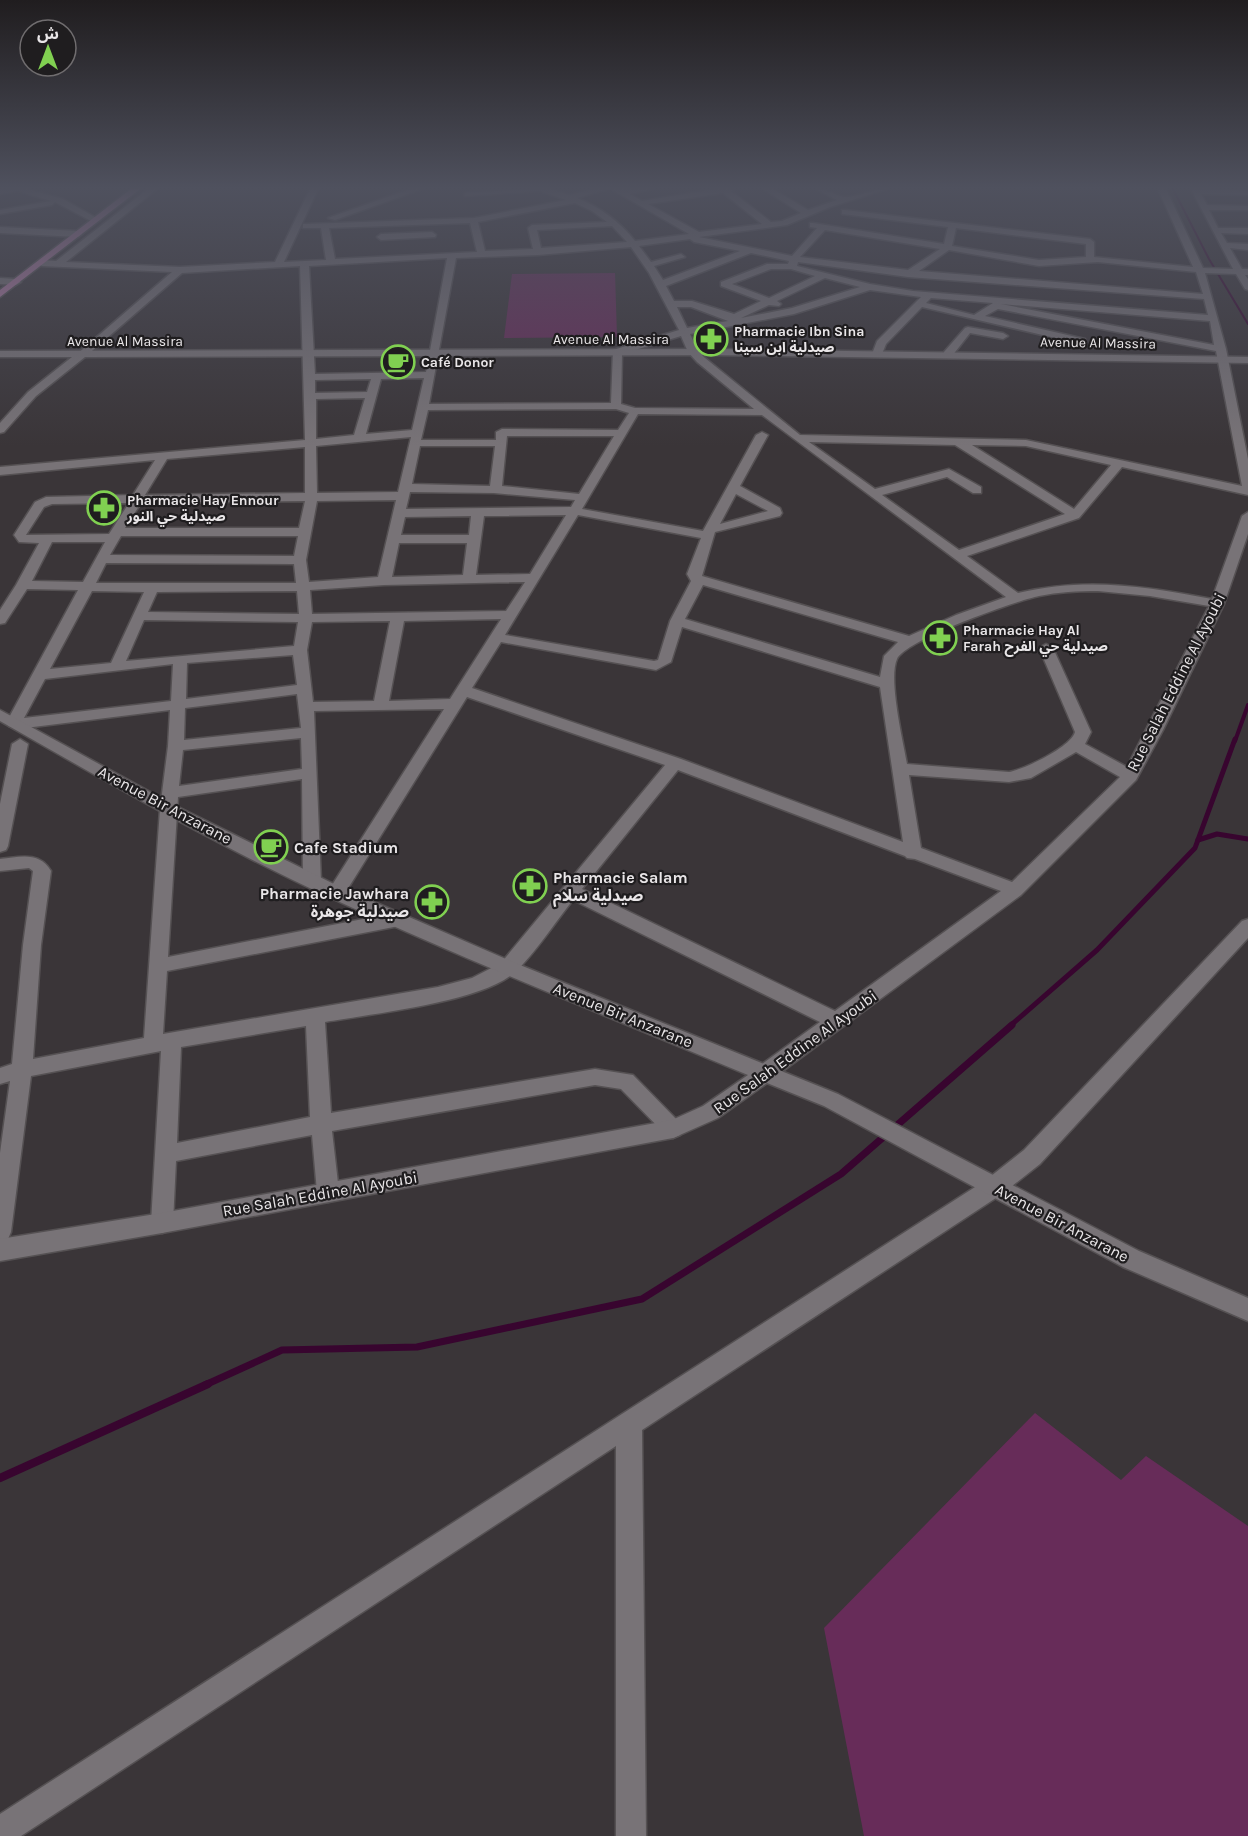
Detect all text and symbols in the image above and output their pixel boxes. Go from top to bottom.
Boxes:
north arrow [18,18,78,78]
text: ش [37,24,59,43]
pharmacy icon: Pharmacie Ibn Sina صيدلية ابن سينا [693,321,729,357]
place label: Pharmacie Ibn Sina صيدلية ابن سينا [734,323,865,356]
street label: Avenue Al Massira [553,331,669,348]
street label: Avenue Al Massira [67,333,183,350]
street label: Avenue Al Massira [1040,333,1156,353]
cafe icon: Café Donor [380,344,416,380]
place label: Café Donor [421,354,494,371]
pharmacy icon: Pharmacie Hay Ennour صيدلية حي النور [86,490,122,526]
place label: Pharmacie Hay Ennour صيدلية حي النور [126,492,279,527]
street label: Rue Salah Eddine Al Ayoubi [1123,590,1229,774]
pharmacy icon: Pharmacie Hay Al Farah صيدلية حي الفرح [922,620,958,656]
place label: Pharmacie Hay Al Farah صيدلية حي الفرح [963,622,1108,657]
street label: Avenue Bir Anzarane [95,762,235,848]
cafe icon: Cafe Stadium [253,829,289,865]
place label: Cafe Stadium [294,838,398,857]
pharmacy icon: Pharmacie Salam صيدلية سلام [512,868,548,904]
place label: Pharmacie Salam صيدلية سلام [553,868,688,907]
place label: Pharmacie Jawhara صيدلية جوهرة [260,884,409,921]
pharmacy icon: Pharmacie Jawhara صيدلية جوهرة [414,884,450,920]
street label: Avenue Bir Anzarane [551,978,695,1052]
street label: Rue Salah Eddine Al Ayoubi [710,986,880,1118]
street label: Rue Salah Eddine Al Ayoubi [221,1167,419,1221]
street label: Avenue Bir Anzarane [992,1180,1132,1266]

